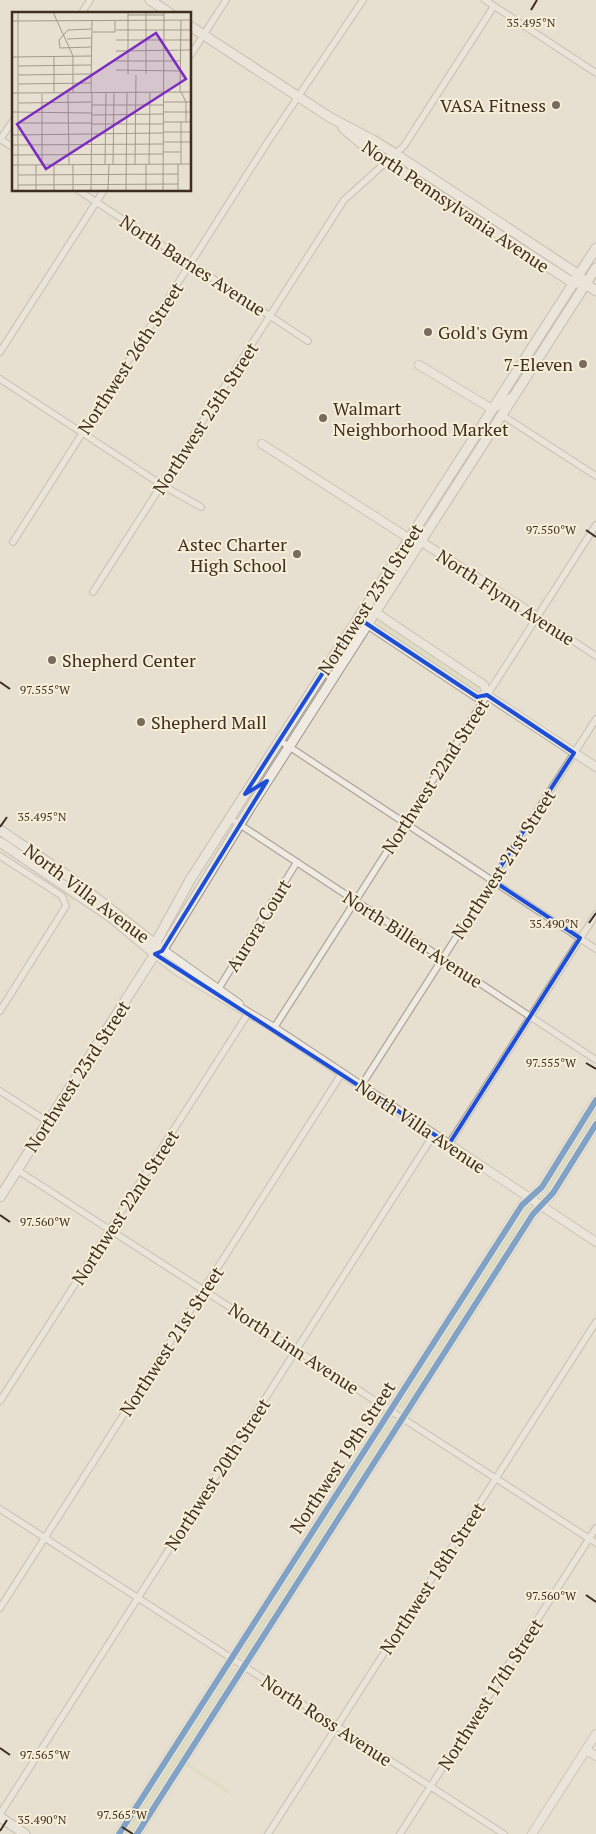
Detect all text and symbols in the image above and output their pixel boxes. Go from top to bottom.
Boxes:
inset map [12,12,191,191]
text: 35.495°N [506,15,556,30]
place label: VASA Fitness [440,93,546,117]
marker: VASA Fitness [550,99,562,111]
street label: North Pennsylvania Avenue [358,134,554,278]
street label: North Barnes Avenue [115,209,271,321]
street label: Northwest 26th Street [72,277,188,439]
place label: Gold's Gym [438,320,529,344]
marker: Gold's Gym [422,326,434,338]
street label: Northwest 25th Street [147,337,263,499]
place label: 7-Eleven [504,352,573,376]
marker: 7-Eleven [577,358,589,370]
place label: Walmart Neighborhood Market [333,396,509,441]
marker: Walmart Neighborhood Market [317,412,329,424]
street label: Northwest 23rd Street [312,518,428,680]
text: 97.550°W [526,522,577,537]
place label: Astec Charter High School [178,532,287,577]
street label: North Flynn Avenue [432,543,580,651]
marker: Astec Charter High School [291,548,303,560]
place label: Shepherd Center [62,648,196,672]
marker: Shepherd Center [46,654,58,666]
text: 97.555°W [20,682,71,697]
street label: Northwest 22nd Street [376,694,494,858]
place label: Shepherd Mall [151,710,267,734]
marker: Shepherd Mall [135,716,147,728]
street label: Northwest 21st Street [446,784,561,944]
text: 35.495°N [17,809,67,824]
street label: North Villa Avenue [19,838,155,948]
street label: Aurora Court [220,874,296,976]
street label: North Billen Avenue [339,885,487,993]
text: 35.490°N [529,916,579,931]
street label: Northwest 23rd Street [19,995,135,1157]
text: 97.555°W [526,1055,577,1070]
street label: North Villa Avenue [351,1074,491,1178]
street label: Northwest 22nd Street [66,1125,184,1289]
text: 97.560°W [20,1214,71,1229]
street label: Northwest 21st Street [114,1261,229,1421]
street label: North Linn Avenue [224,1297,364,1399]
street label: Northwest 19th Street [284,1376,400,1538]
street label: Northwest 20th Street [159,1393,275,1555]
street label: Northwest 18th Street [374,1497,490,1659]
text: 97.560°W [526,1588,577,1603]
street label: Northwest 17th Street [432,1613,548,1774]
street label: North Ross Avenue [257,1669,397,1771]
text: 97.565°W [20,1747,71,1762]
text: 97.565°W [97,1807,148,1822]
text: 35.490°N [17,1812,67,1827]

